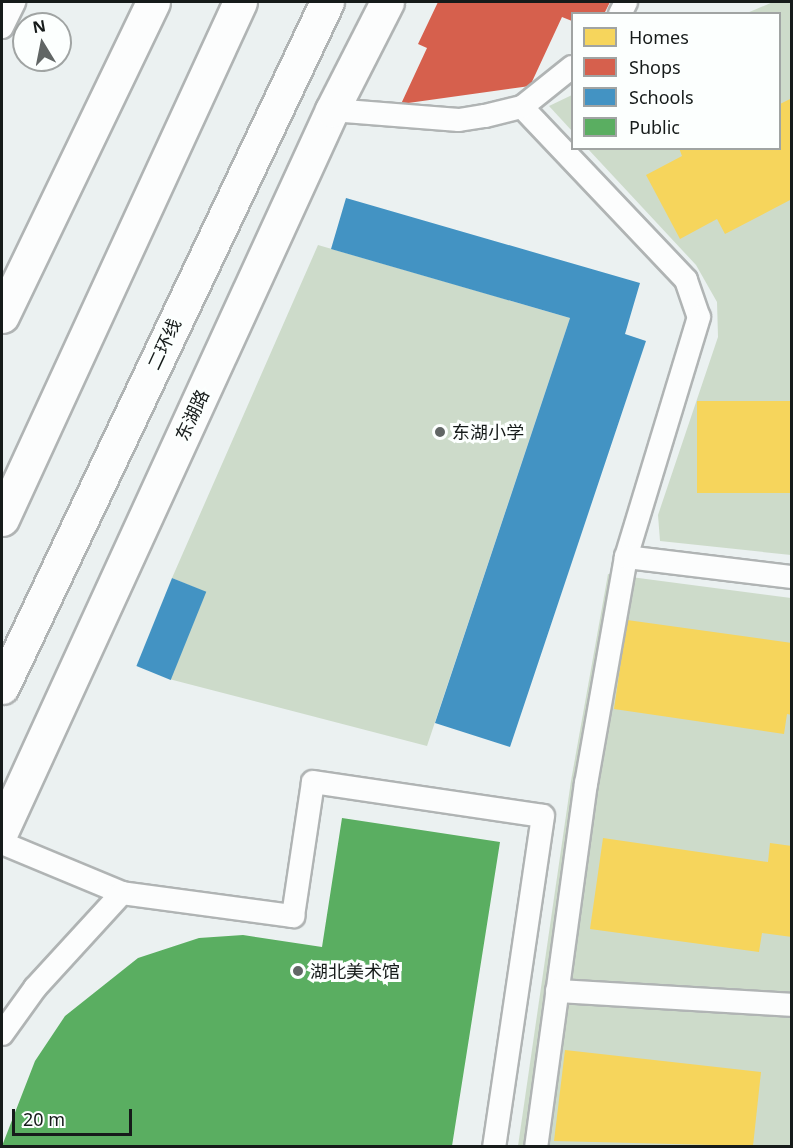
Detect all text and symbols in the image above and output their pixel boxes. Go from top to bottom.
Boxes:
north arrow [12,12,72,72]
legend [571,12,781,150]
text: N [31,14,48,38]
text: Homes [629,25,689,49]
text: Shops [629,55,681,79]
text: Schools [629,85,694,109]
text: Public [629,115,680,139]
street label: 二环线 [143,315,185,373]
street label: 东湖路 [171,386,213,444]
place label: 东湖小学 [452,421,524,443]
marker: 东湖小学 [433,425,447,439]
place label: 湖北美术馆 [310,960,400,982]
marker: 湖北美术馆 [291,964,305,978]
scale bar [15,1097,135,1135]
text: 20 m [23,1107,65,1131]

